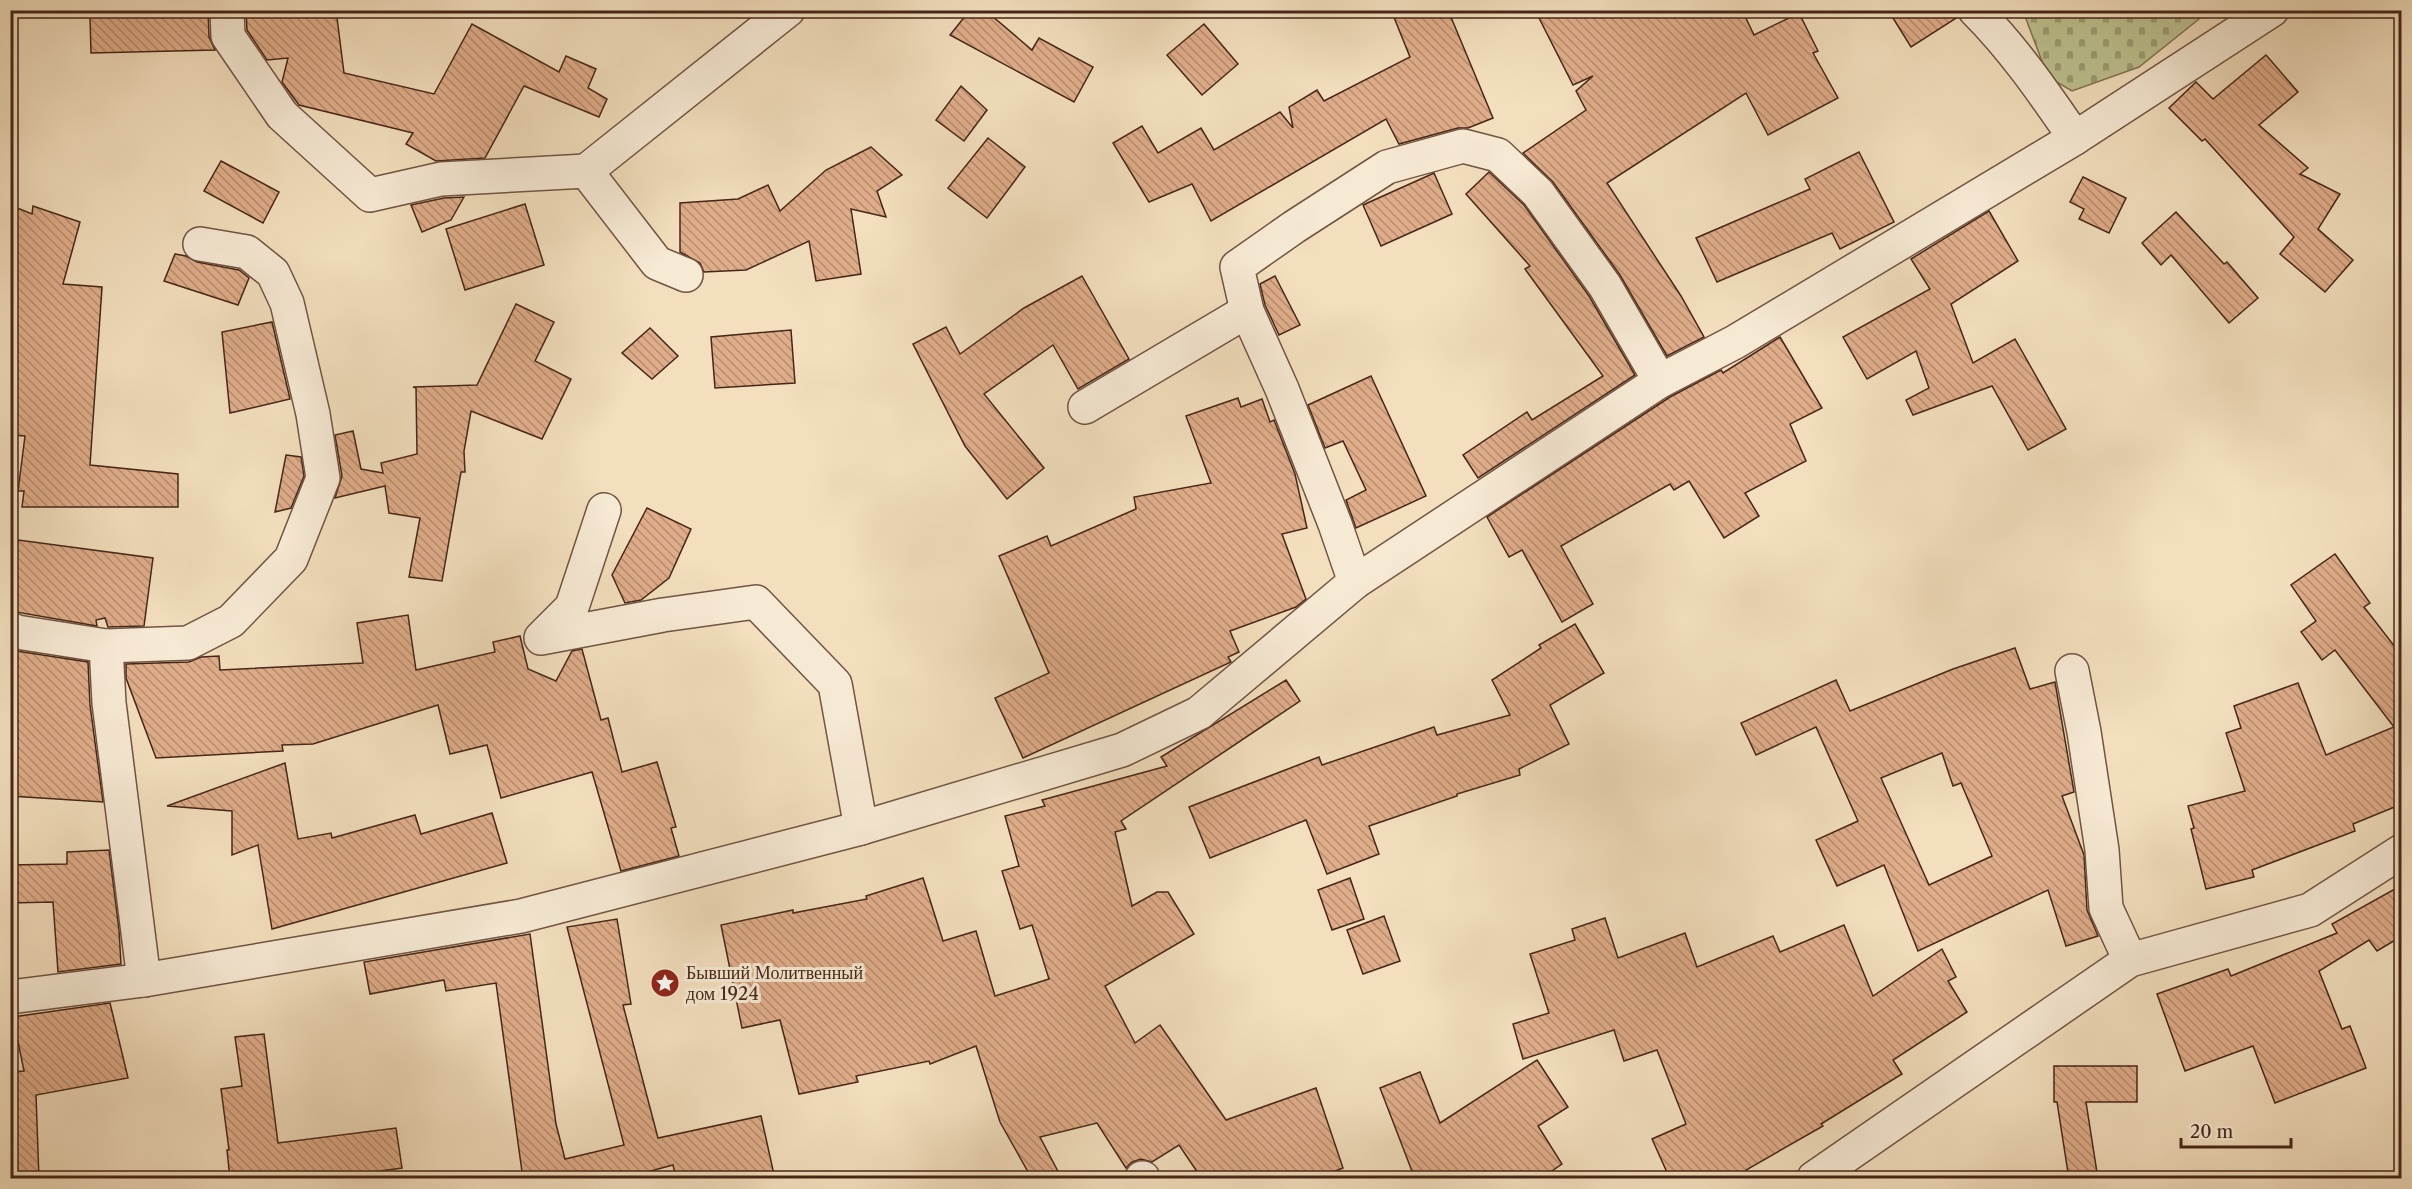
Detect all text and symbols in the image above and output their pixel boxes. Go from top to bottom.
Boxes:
place label: Бывший Молитвенный дом 1924 [686,962,863,1005]
place icon: Бывший Молитвенный дом 1924 [649,967,681,999]
scale bar [2181,1111,2290,1149]
text: 20 m [2190,1121,2234,1143]

